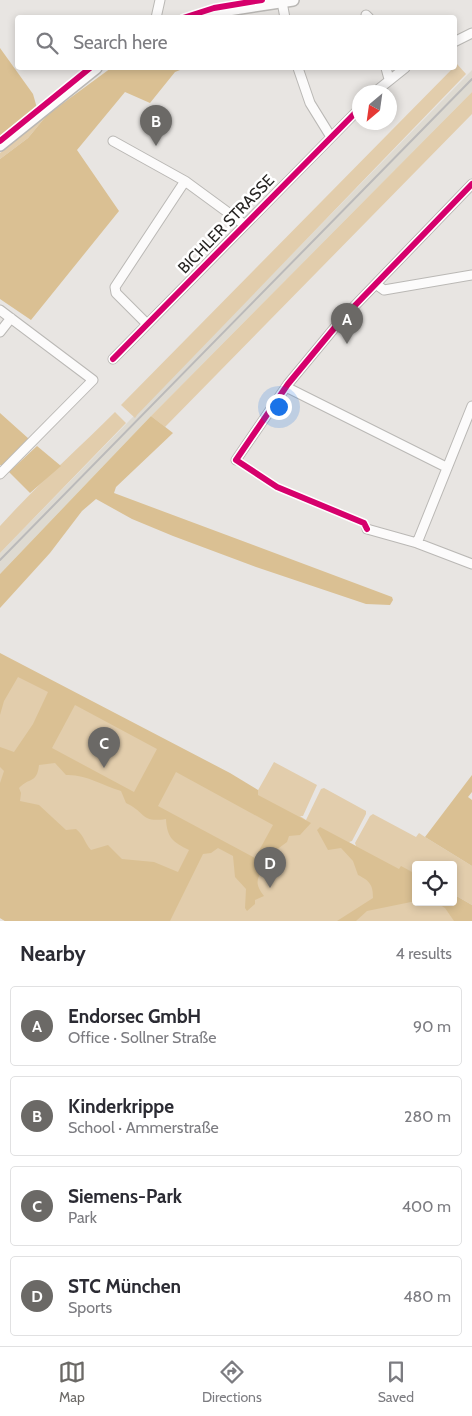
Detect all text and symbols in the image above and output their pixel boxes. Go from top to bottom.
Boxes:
search box [15,15,457,70]
icon: search [33,29,61,57]
text: Search here [73,31,167,54]
north arrow [352,85,397,130]
pin: B [140,105,172,146]
street label: BICHLER STRASSE [174,171,278,277]
pin: A [331,303,363,344]
your location [266,394,292,420]
pin: C [88,727,120,768]
pin: D [254,847,286,888]
map controls [412,861,457,906]
button: locate [412,861,457,906]
text: Nearby [20,941,86,966]
text: 4 results [395,944,452,963]
text: Endorsec GmbH [68,1005,201,1028]
text: A [32,1017,42,1036]
text: 90 m [413,1017,451,1036]
text: Office · Sollner Straße [68,1028,217,1047]
text: Kinderkrippe [68,1095,174,1118]
text: B [32,1107,42,1126]
text: 280 m [404,1107,451,1126]
text: School · Ammerstraße [68,1118,219,1137]
text: Siemens-Park [68,1185,182,1208]
text: C [32,1197,42,1216]
text: 400 m [402,1197,451,1216]
text: Park [68,1208,97,1227]
text: STC München [68,1275,181,1298]
text: D [31,1287,43,1306]
text: 480 m [403,1287,451,1306]
text: Sports [68,1298,112,1317]
tab: Map [58,1358,86,1406]
tab: Directions [202,1358,262,1406]
tab: Saved [378,1358,414,1406]

